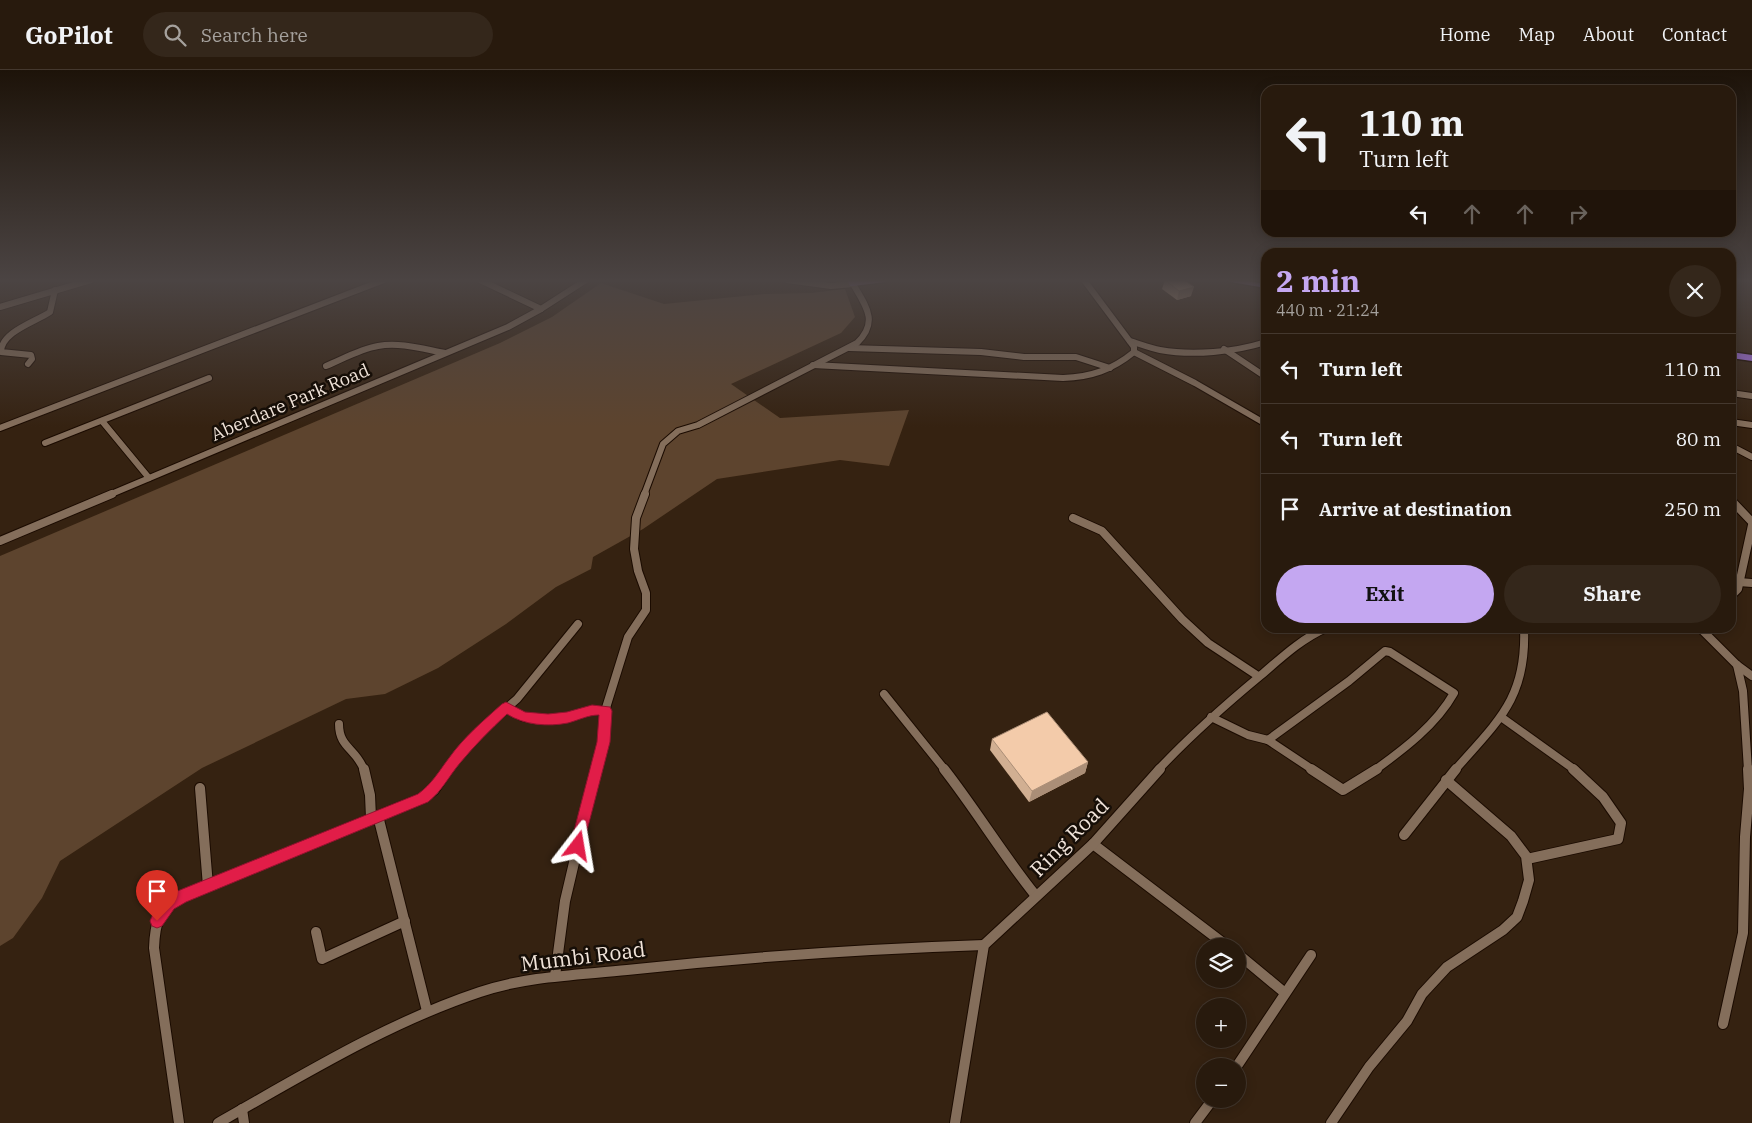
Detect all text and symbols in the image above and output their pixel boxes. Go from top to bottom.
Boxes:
search box [143,12,493,57]
text: GoPilot [25,19,113,51]
icon: search [161,21,189,49]
text: Search here [201,23,308,47]
text: Home [1439,23,1491,46]
text: Map [1519,23,1555,46]
text: About [1583,23,1634,46]
text: Contact [1662,23,1727,46]
text: 110 m [1359,100,1464,146]
icon: left [1276,105,1341,170]
text: Turn left [1359,144,1449,173]
icon: left [1405,200,1433,228]
icon: ahead [1458,200,1486,228]
icon: ahead [1511,200,1539,228]
icon: right [1564,200,1592,228]
text: 2 min [1276,261,1360,300]
button: close [1669,265,1721,317]
text: 440 m · 21:24 [1276,300,1379,320]
icon: left [1276,355,1304,383]
text: Turn left [1319,357,1402,381]
text: 110 m [1664,357,1721,381]
street label: Aberdare Park Road [207,358,373,446]
icon: left [1276,425,1304,453]
text: Turn left [1319,427,1402,451]
text: 80 m [1676,427,1721,451]
icon: arrive [1276,495,1304,523]
text: Arrive at destination [1319,497,1512,521]
text: 250 m [1664,497,1721,521]
button: Exit [1276,565,1494,623]
button: Share [1504,565,1721,623]
street label: Ring Road [1024,791,1115,882]
position arrow [551,819,603,871]
pin [136,870,178,921]
icon: arrive [143,877,171,905]
street label: Mumbi Road [519,934,647,978]
map controls [1196,938,1246,1108]
button: layers [1196,938,1246,988]
button: + [1196,998,1246,1048]
button: − [1196,1058,1246,1108]

